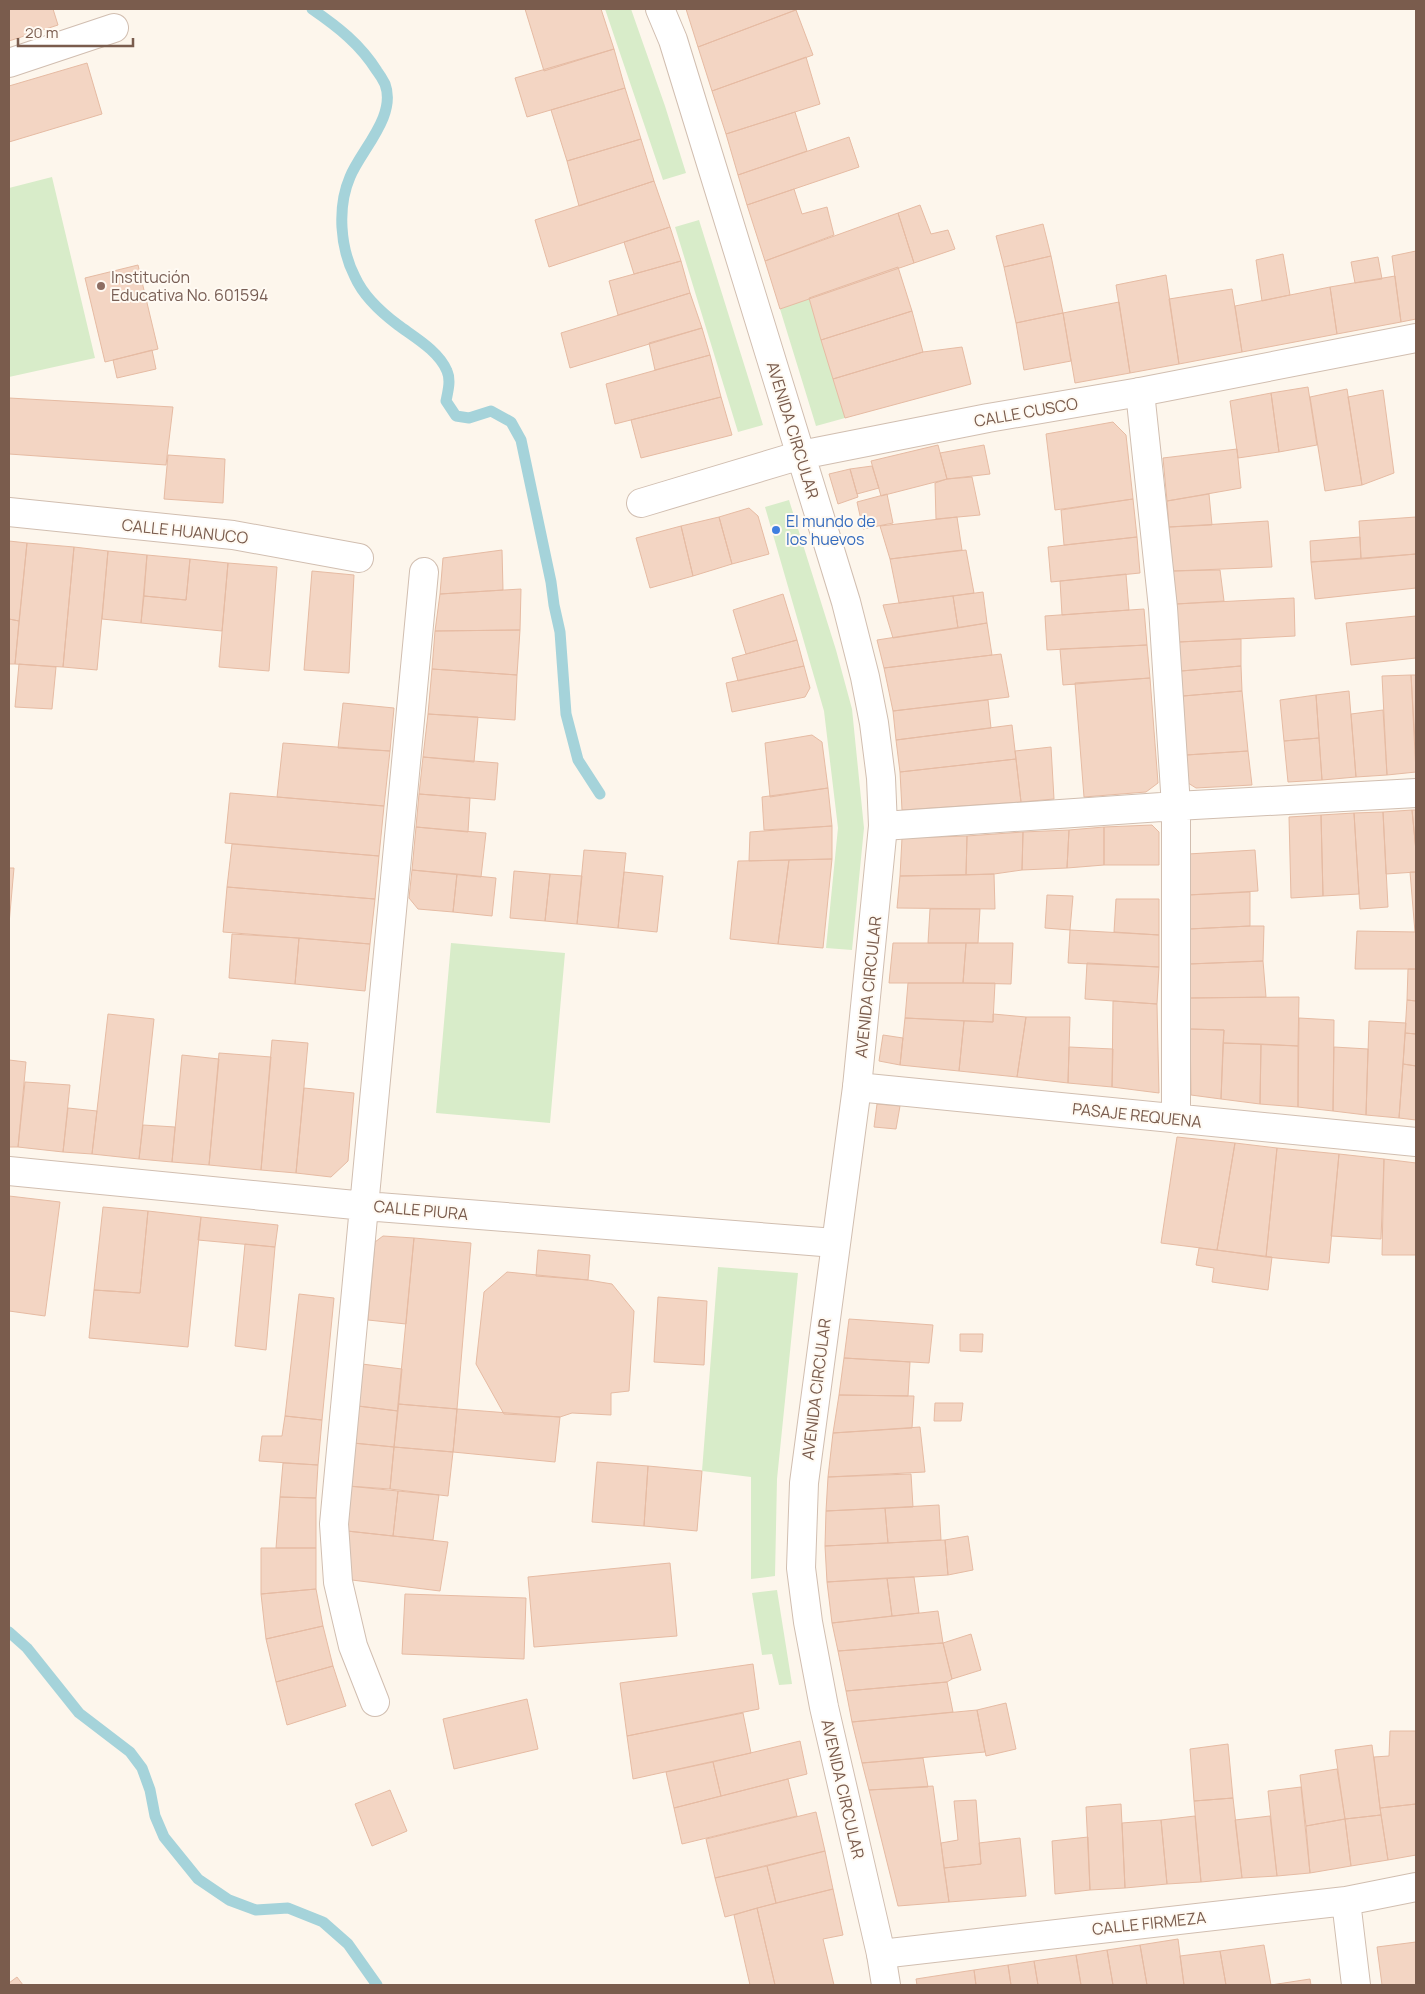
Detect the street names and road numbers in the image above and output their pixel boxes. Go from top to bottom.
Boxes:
street label: AVENIDA CIRCULAR [762,359,824,501]
street label: CALLE CUSCO [972,392,1080,432]
street label: CALLE HUANUCO [121,513,250,549]
street label: AVENIDA CIRCULAR [850,915,886,1059]
street label: PASAJE REQUENA [1071,1097,1203,1133]
street label: CALLE PIURA [373,1195,469,1225]
street label: AVENIDA CIRCULAR [796,1317,836,1461]
street label: AVENIDA CIRCULAR [816,1717,870,1861]
street label: CALLE FIRMEZA [1091,1906,1207,1940]

